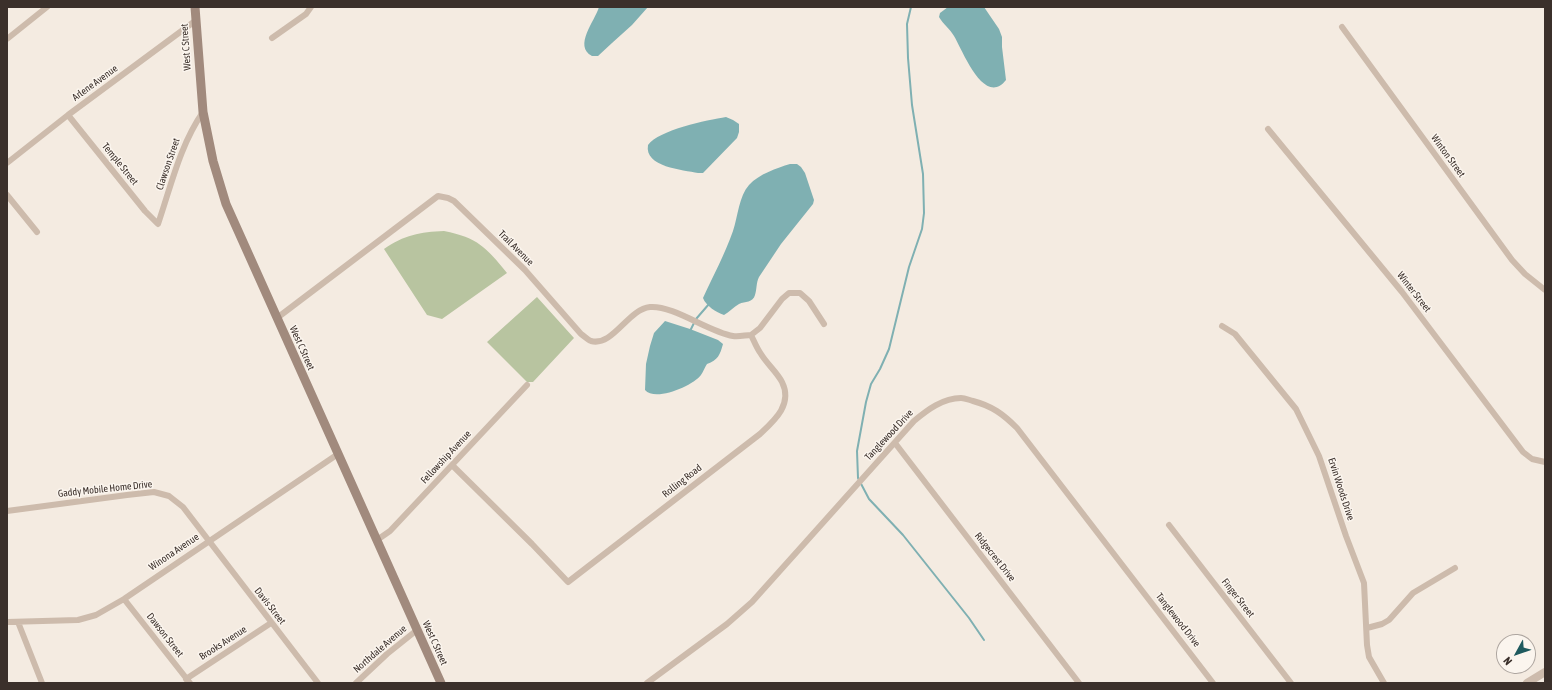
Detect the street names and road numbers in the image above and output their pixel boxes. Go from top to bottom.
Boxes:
street label: West C Street [178,23,194,71]
street label: Arlene Avenue [70,62,120,104]
street label: Winton Street [1428,132,1468,180]
street label: Clawson Street [154,136,182,192]
street label: Temple Street [99,141,141,187]
street label: Trail Avenue [496,228,536,268]
street label: Winter Street [1395,269,1433,315]
street label: West C Street [287,324,317,372]
street label: Tanglewood Drive [862,407,916,463]
street label: Fellowship Avenue [418,428,474,486]
street label: Ervin Woods Drive [1325,456,1357,522]
street label: Rolling Road [660,462,704,500]
street label: Gaddy Mobile Home Drive [57,478,153,500]
street label: Ridgecrest Drive [972,530,1018,584]
street label: Winona Avenue [147,531,201,573]
street label: Finger Street [1219,576,1257,620]
street label: Davis Street [252,585,288,627]
street label: Tanglewood Drive [1153,591,1203,649]
street label: Dawson Street [144,611,186,659]
street label: West C Street [420,619,450,667]
street label: Brooks Avenue [197,623,249,663]
street label: Northdale Avenue [351,623,409,675]

